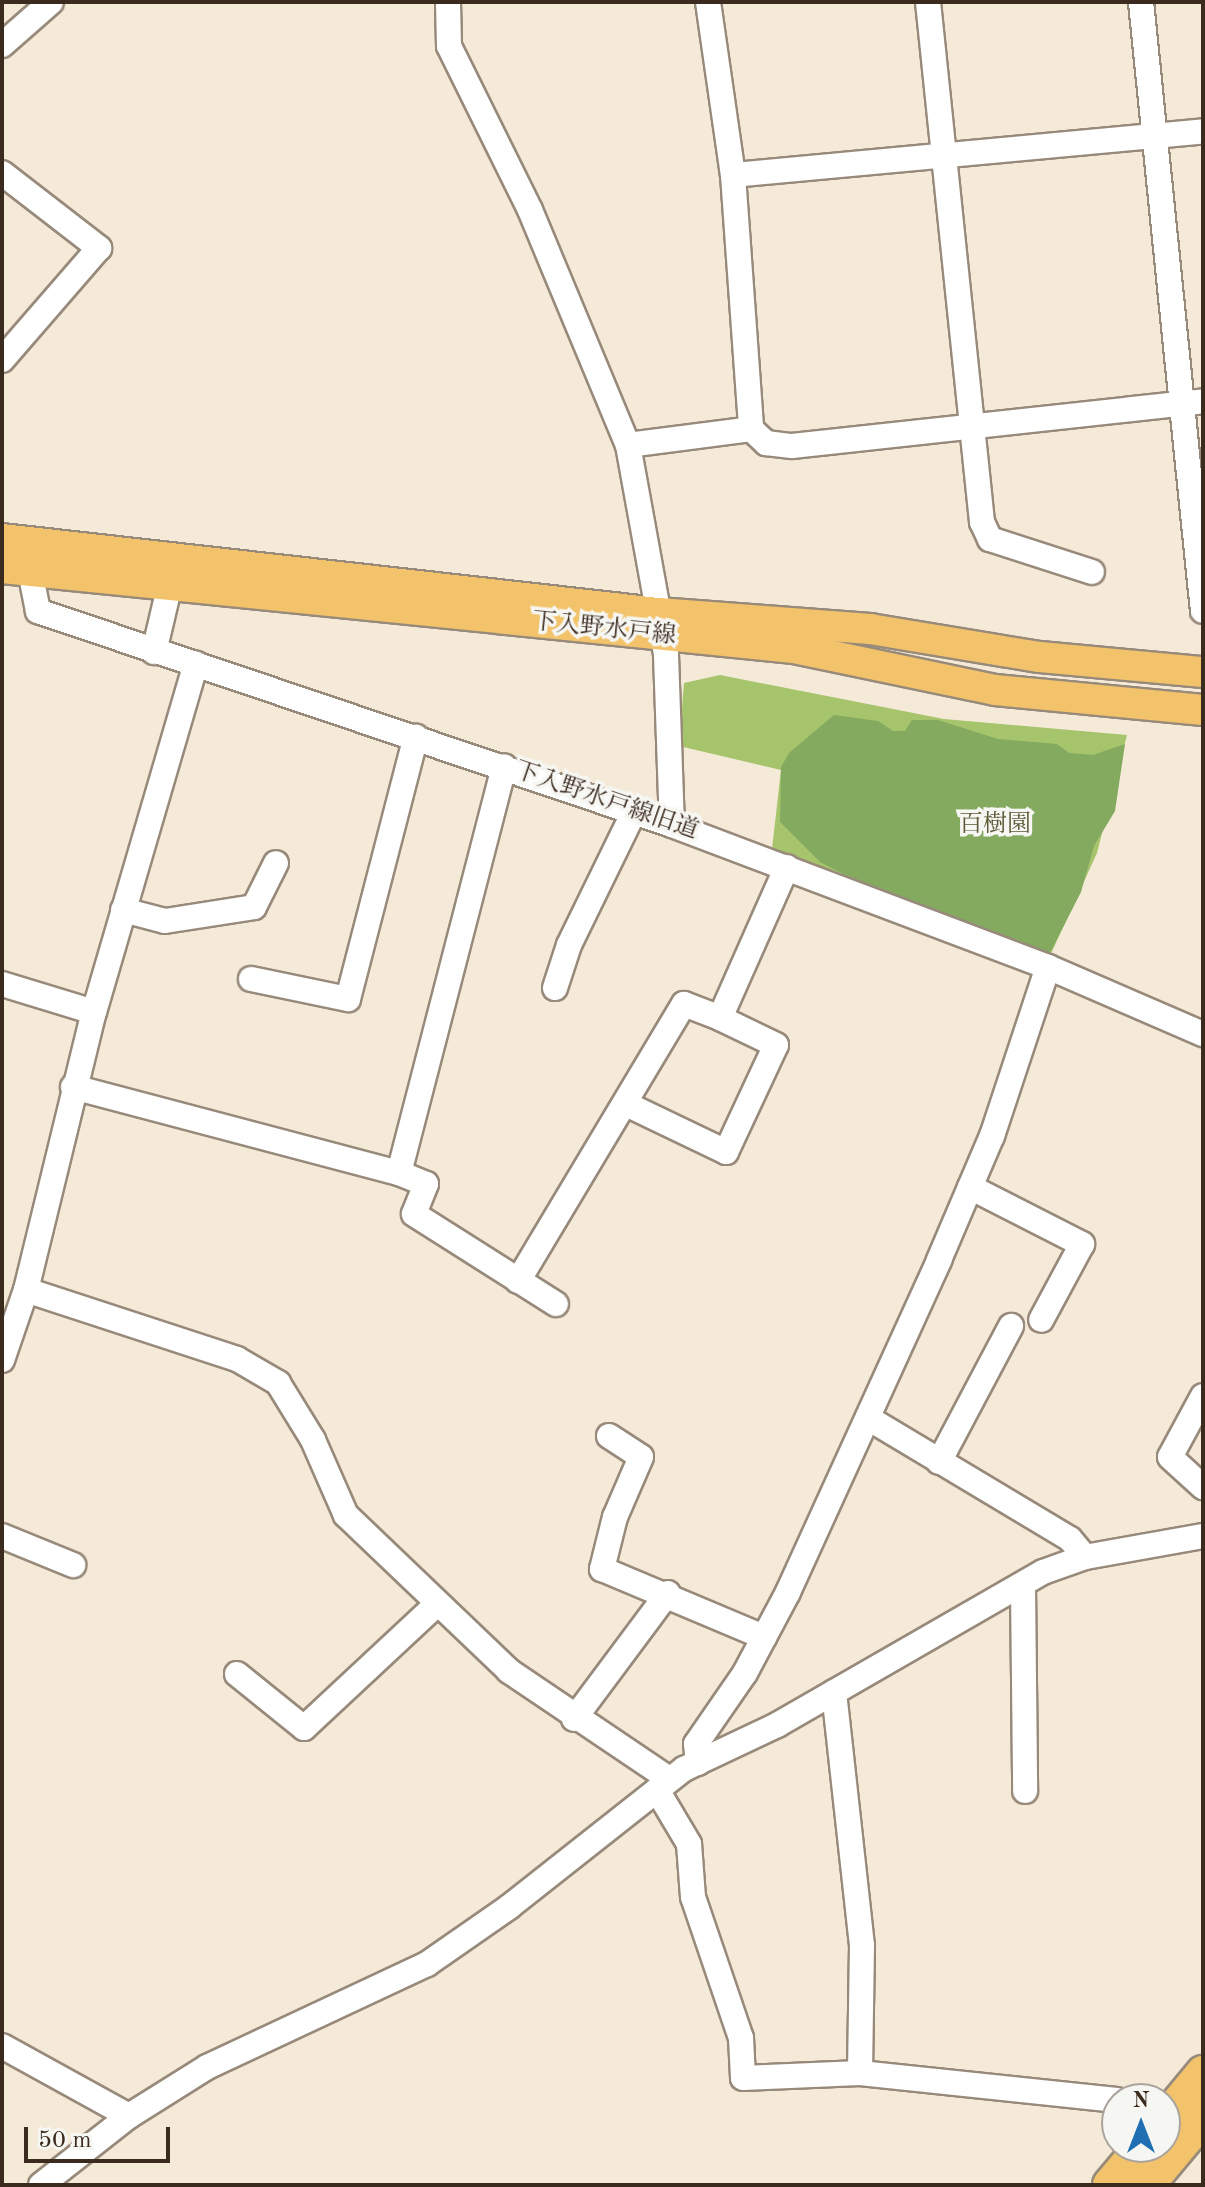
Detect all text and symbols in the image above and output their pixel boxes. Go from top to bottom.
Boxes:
street label: 下入野水戸線 [531,608,677,652]
street label: 下入野水戸線旧道 [511,757,701,847]
park label: 百樹園 [959,812,1031,840]
north arrow [1101,2083,1181,2163]
text: N [1133,2090,1149,2112]
scale bar [28,2111,174,2161]
text: 50 m [38,2129,92,2153]

